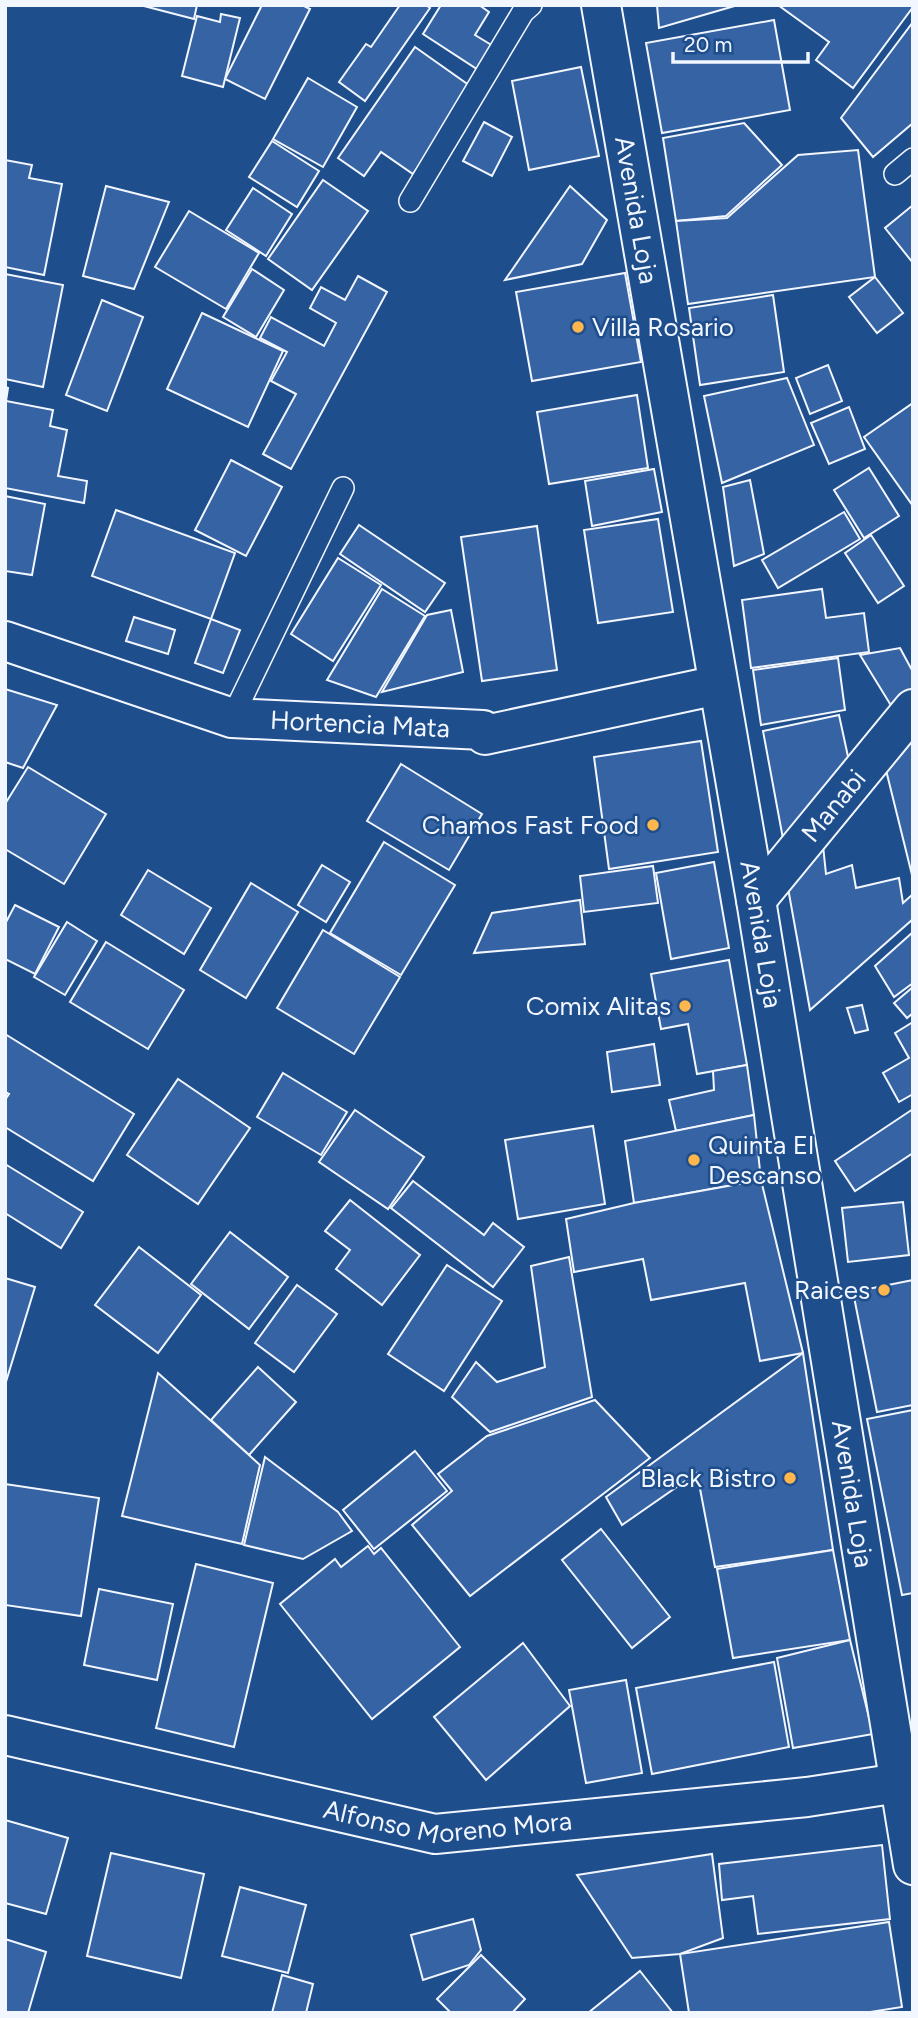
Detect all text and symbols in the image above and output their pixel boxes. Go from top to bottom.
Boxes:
scale bar [673,21,808,65]
text: 20 m [684,32,732,57]
street label: Avenida Loja [608,134,665,286]
place label: Villa Rosario [592,311,734,343]
marker: Villa Rosario [570,319,586,335]
street label: Hortencia Mata [269,704,451,744]
street label: Manabi [794,763,873,848]
place label: Chamos Fast Food [422,809,639,841]
marker: Chamos Fast Food [645,817,661,833]
street label: Avenida Loja [733,858,789,1010]
place label: Comix Alitas [526,990,671,1022]
marker: Comix Alitas [677,998,693,1014]
place label: Quinta El Descanso [708,1129,821,1191]
marker: Quinta El Descanso [686,1152,702,1168]
place label: Raices [794,1274,870,1306]
marker: Raices [876,1282,892,1298]
street label: Avenida Loja [825,1418,880,1570]
place label: Black Bistro [640,1462,776,1494]
marker: Black Bistro [782,1470,798,1486]
street label: Alfonso Moreno Mora [320,1793,573,1851]

